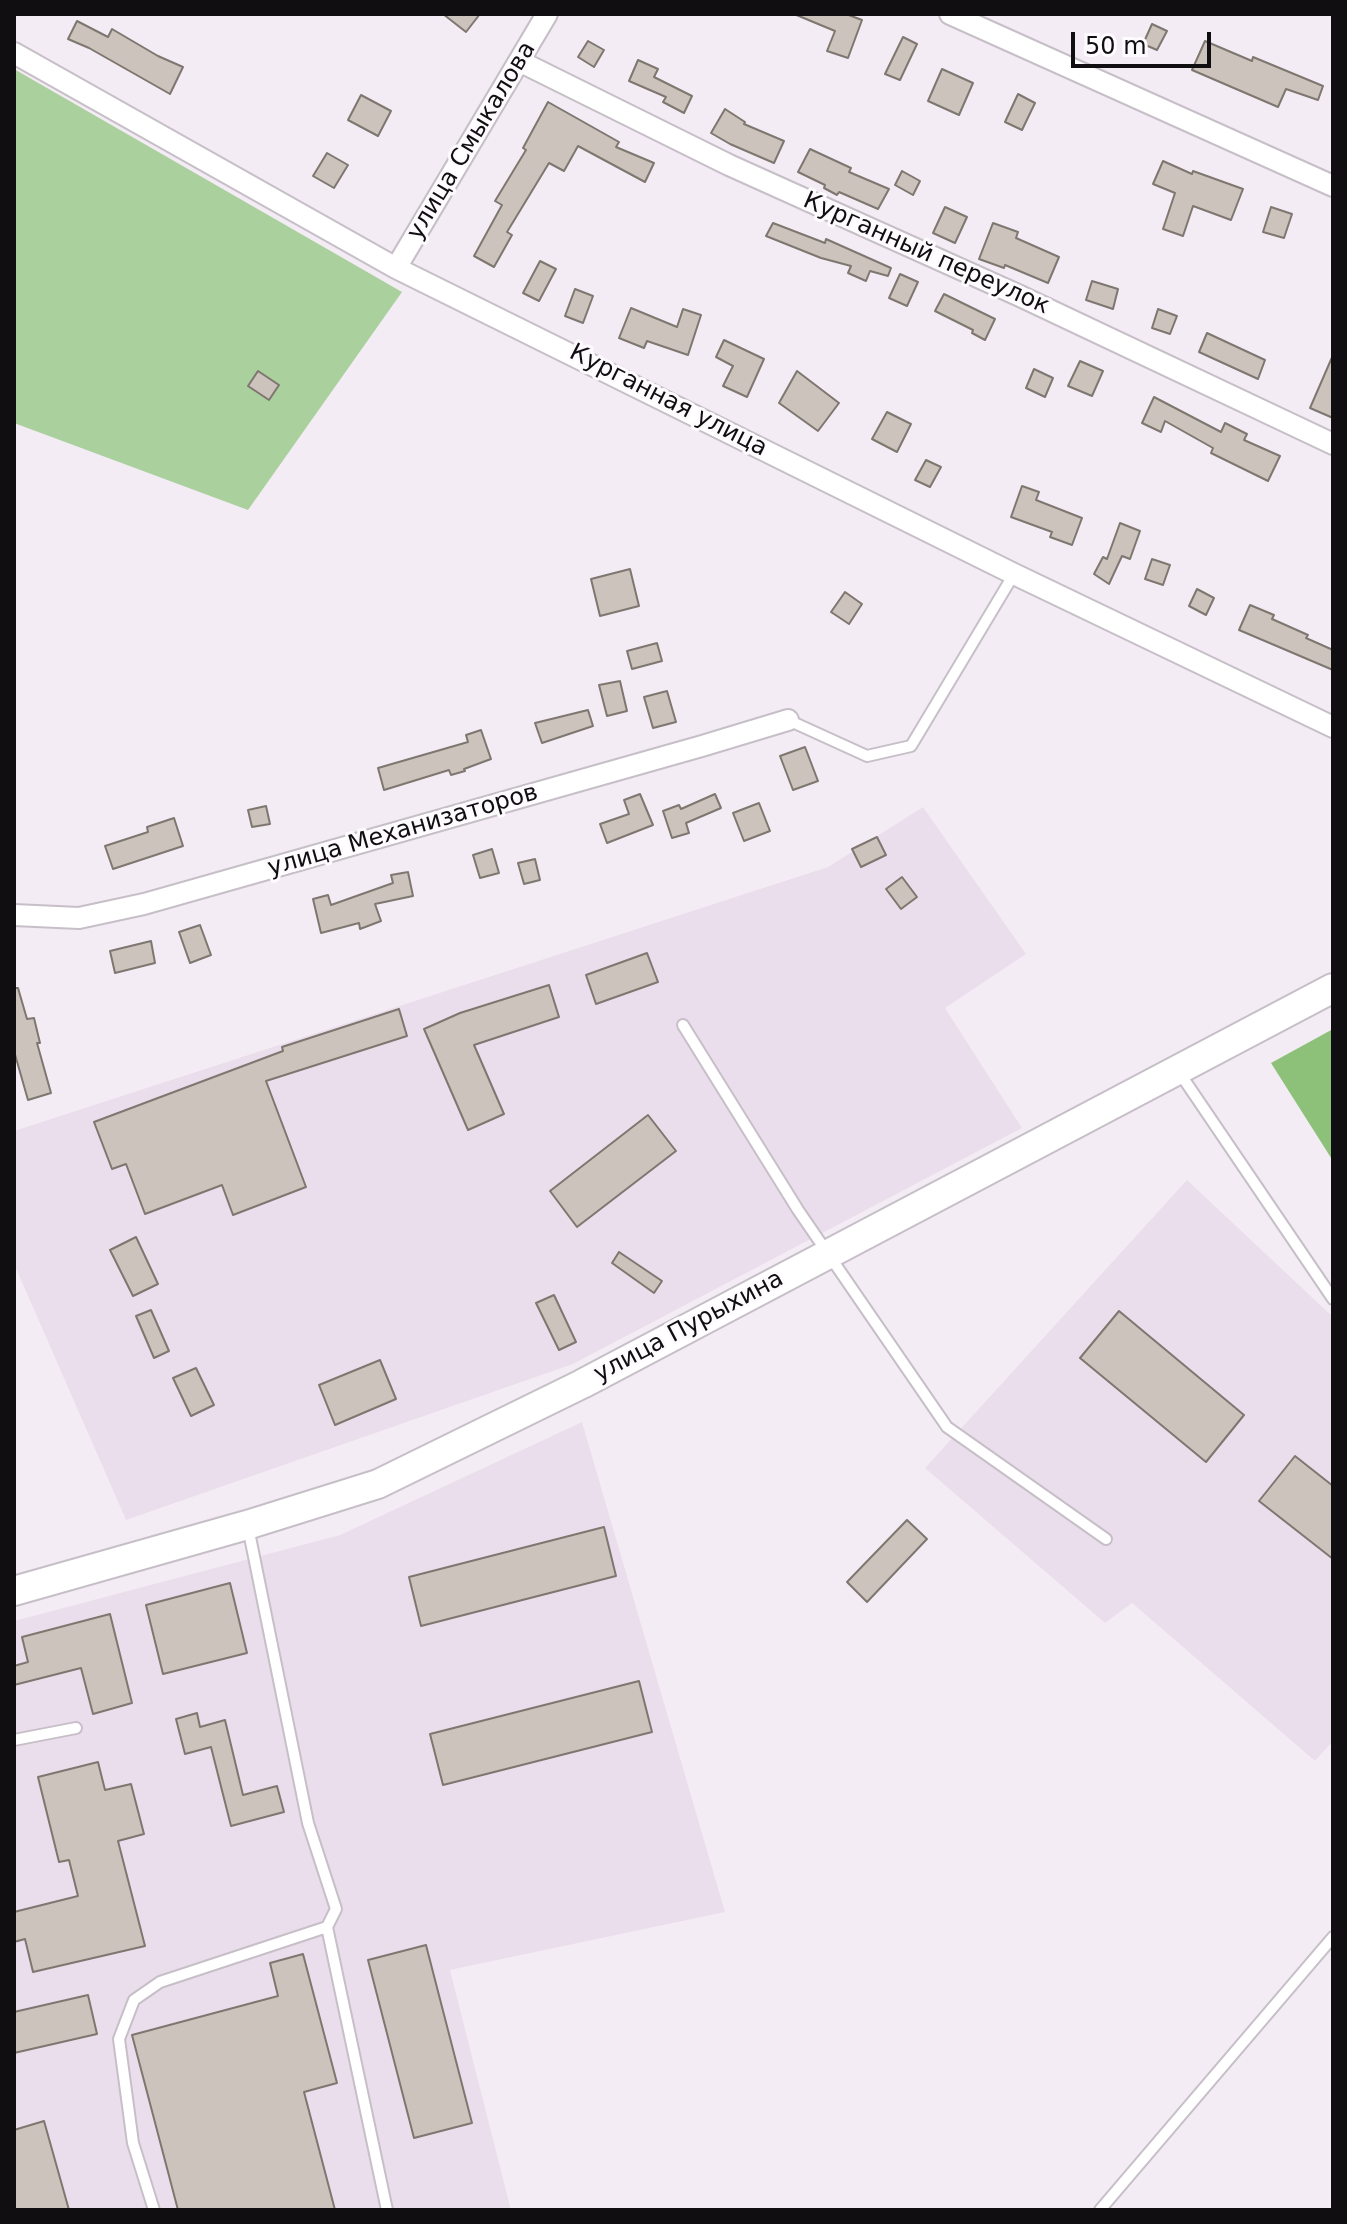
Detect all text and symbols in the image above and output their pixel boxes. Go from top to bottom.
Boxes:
scale bar [1075,16,1215,66]
text: 50 m [1085,32,1147,60]
street label: улица Смыкалова [402,37,542,245]
street label: Курганный переулок [798,187,1054,321]
street label: Курганная улица [564,339,772,463]
street label: улица Механизаторов [265,779,541,883]
street label: улица Пурыхина [589,1265,789,1389]

